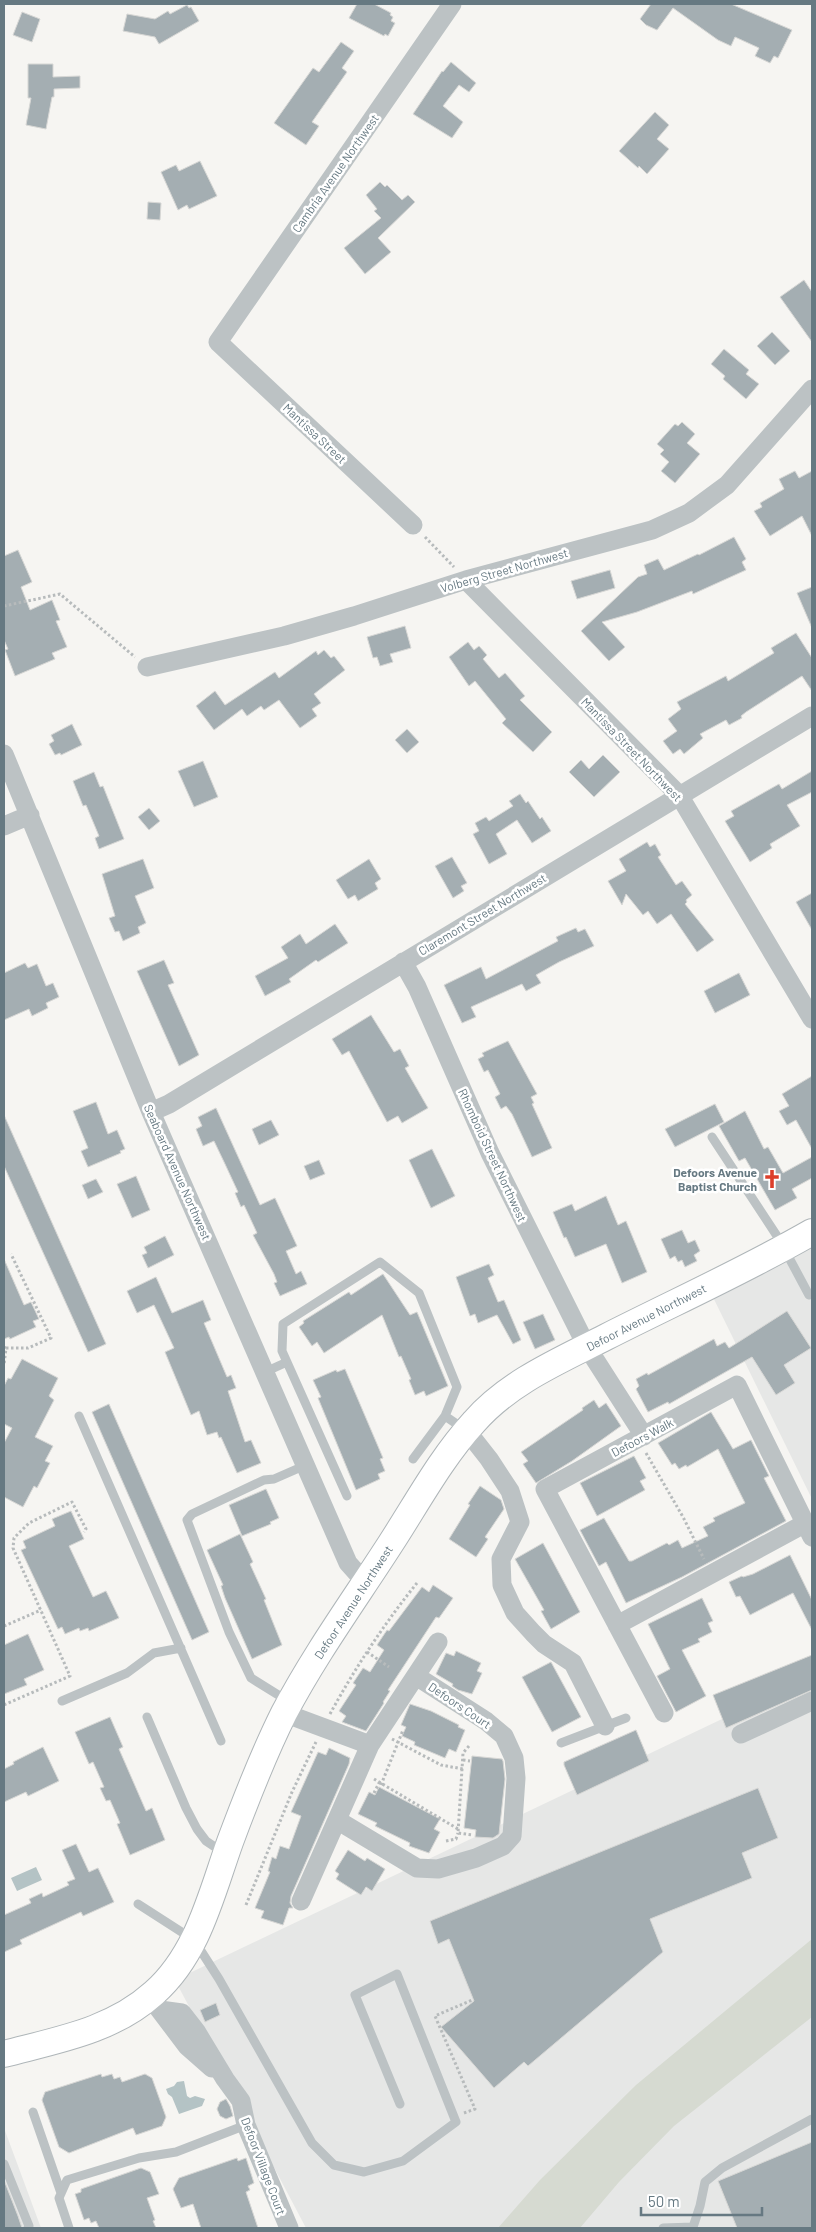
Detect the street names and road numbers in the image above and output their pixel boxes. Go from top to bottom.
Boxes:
street label: Cambria Avenue Northwest [289,111,381,235]
street label: Mantissa Street [281,400,349,466]
street label: Volberg Street Northwest [439,545,569,595]
street label: Mantissa Street Northwest [579,694,685,804]
street label: Claremont Street Northwest [416,870,548,958]
street label: Rhomboid Street Northwest [456,1086,530,1224]
street label: Seaboard Avenue Northwest [142,1102,214,1242]
street label: Defoor Avenue Northwest [584,1281,708,1353]
street label: Defoors Walk [609,1415,675,1459]
street label: Defoor Avenue Northwest [311,1543,395,1661]
street label: Defoors Court [426,1679,494,1731]
street label: Defoor Village Court [239,2115,289,2217]

